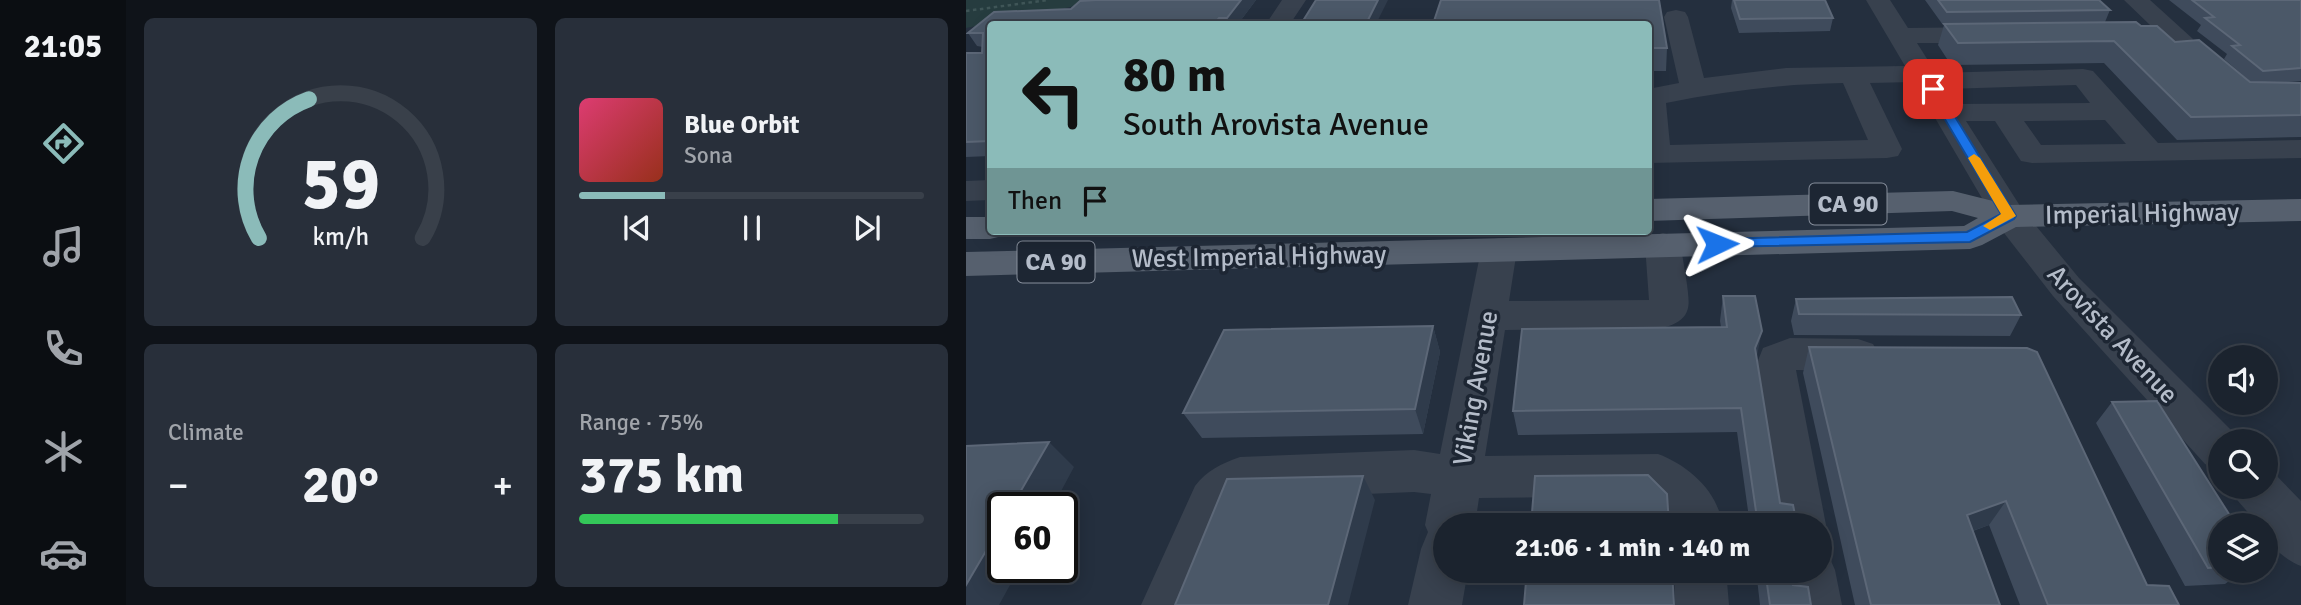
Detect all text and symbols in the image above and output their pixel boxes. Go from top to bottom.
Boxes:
text: 21:05 [24,27,102,66]
text: 80 m [1123,45,1226,105]
icon: left [1008,49,1099,140]
pin [1903,59,1963,119]
icon: arrive [1914,70,1952,108]
text: South Arovista Avenue [1123,105,1429,144]
text: Blue Orbit [684,109,800,141]
icon: directions [39,119,88,168]
text: 59 [301,141,380,230]
text: Sona [684,141,733,170]
icon: arrive [1076,182,1114,220]
road number: CA 90 [1810,184,1886,224]
text: Then [1008,185,1062,217]
street label: Imperial Highway [2045,196,2239,232]
position arrow [1680,207,1754,281]
icon: previous [618,209,656,247]
icon: pause [733,209,771,247]
icon: next [848,209,886,247]
text: km/h [312,221,369,252]
icon: music [39,222,88,271]
street label: West Imperial Highway [1131,239,1387,275]
road number: CA 90 [1018,242,1094,282]
street label: Arovista Avenue [2040,259,2184,411]
street label: Viking Avenue [1447,308,1505,468]
icon: phone [39,324,88,373]
map controls [2208,345,2278,583]
button: sound [2208,345,2278,415]
text: Range · 75% [579,408,703,437]
text: Climate [168,418,244,447]
icon: climate [39,427,88,476]
button: search [2208,429,2278,499]
text: 375 km [579,443,744,507]
text: 20° [302,453,379,517]
text: − [168,462,189,509]
text: + [492,462,513,509]
speed limit sign: 60 [987,492,1078,583]
button: layers [2208,513,2278,583]
icon: car [39,529,88,578]
text: 21:06 · 1 min · 140 m [1515,532,1750,564]

